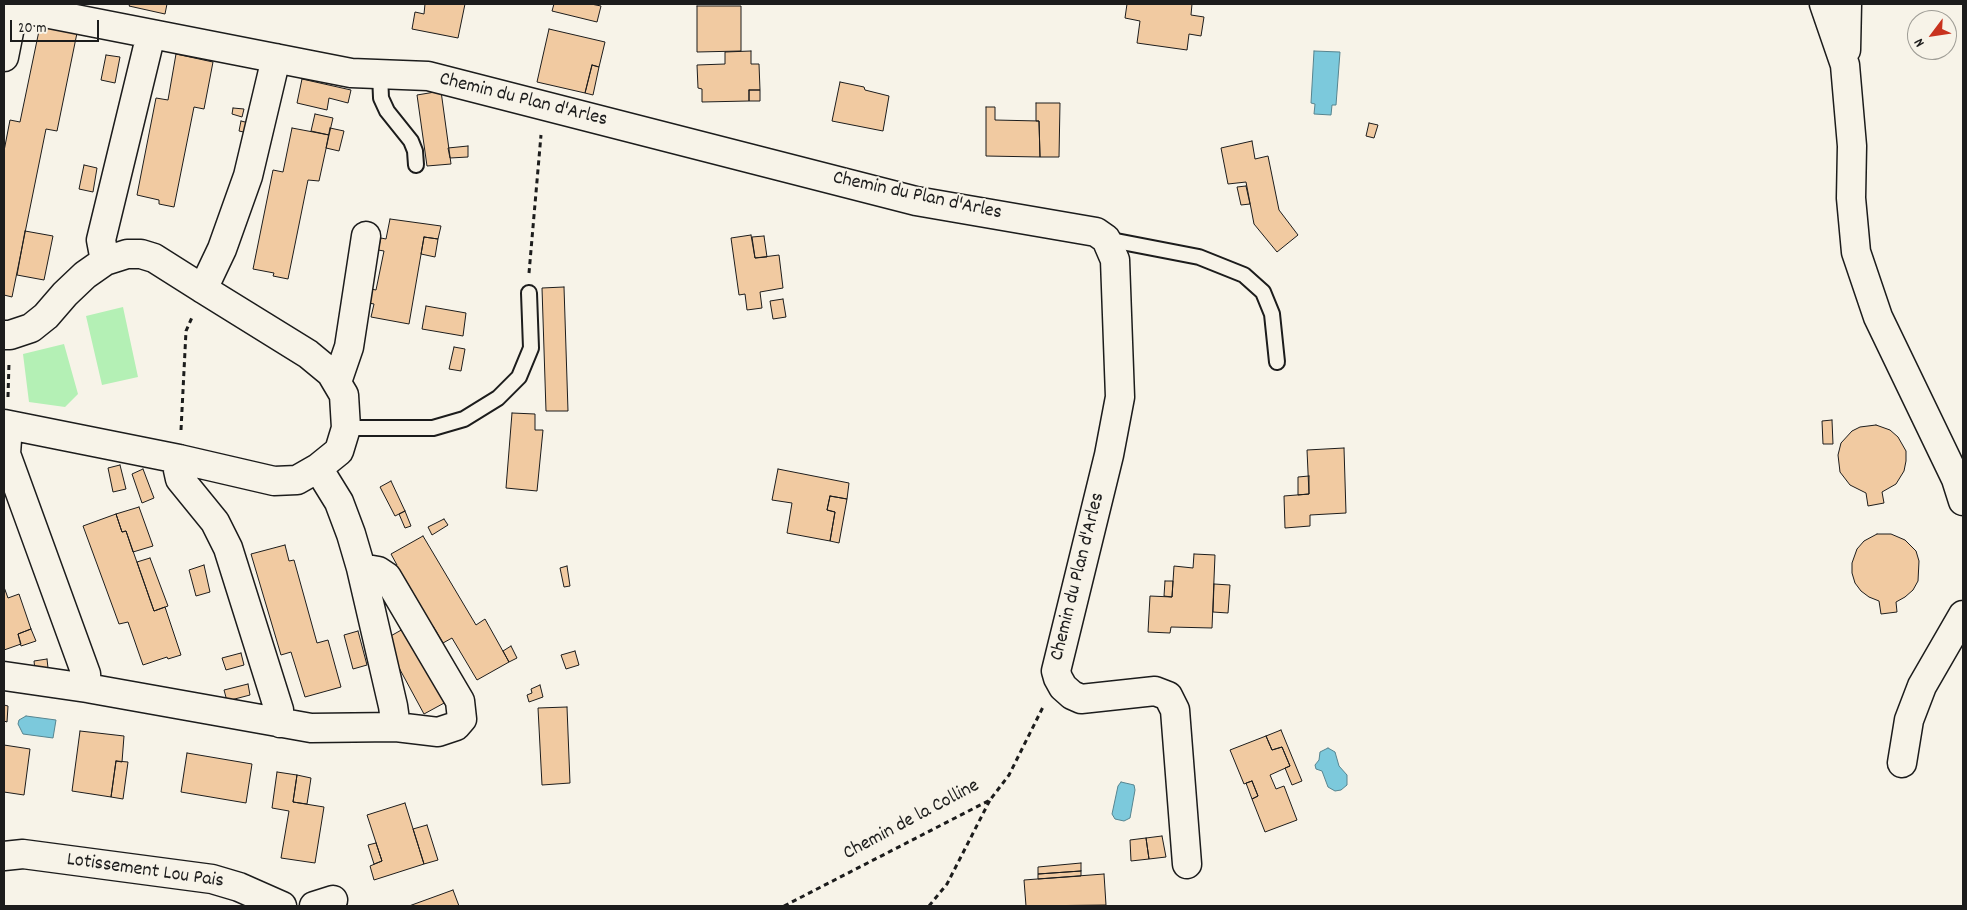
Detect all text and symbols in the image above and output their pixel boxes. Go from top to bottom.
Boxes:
scale bar [12,10,101,42]
north arrow [1907,10,1957,60]
text: 20 m [18,18,46,40]
text: N [1910,34,1930,50]
street label: Chemin du Plan d'Arles [436,69,610,133]
street label: Chemin du Plan d'Arles [830,167,1004,227]
street label: Chemin du Plan d'Arles [1047,490,1111,664]
street label: Chemin de la Colline [840,775,984,867]
street label: Lotissement Lou Pais [65,849,225,895]

